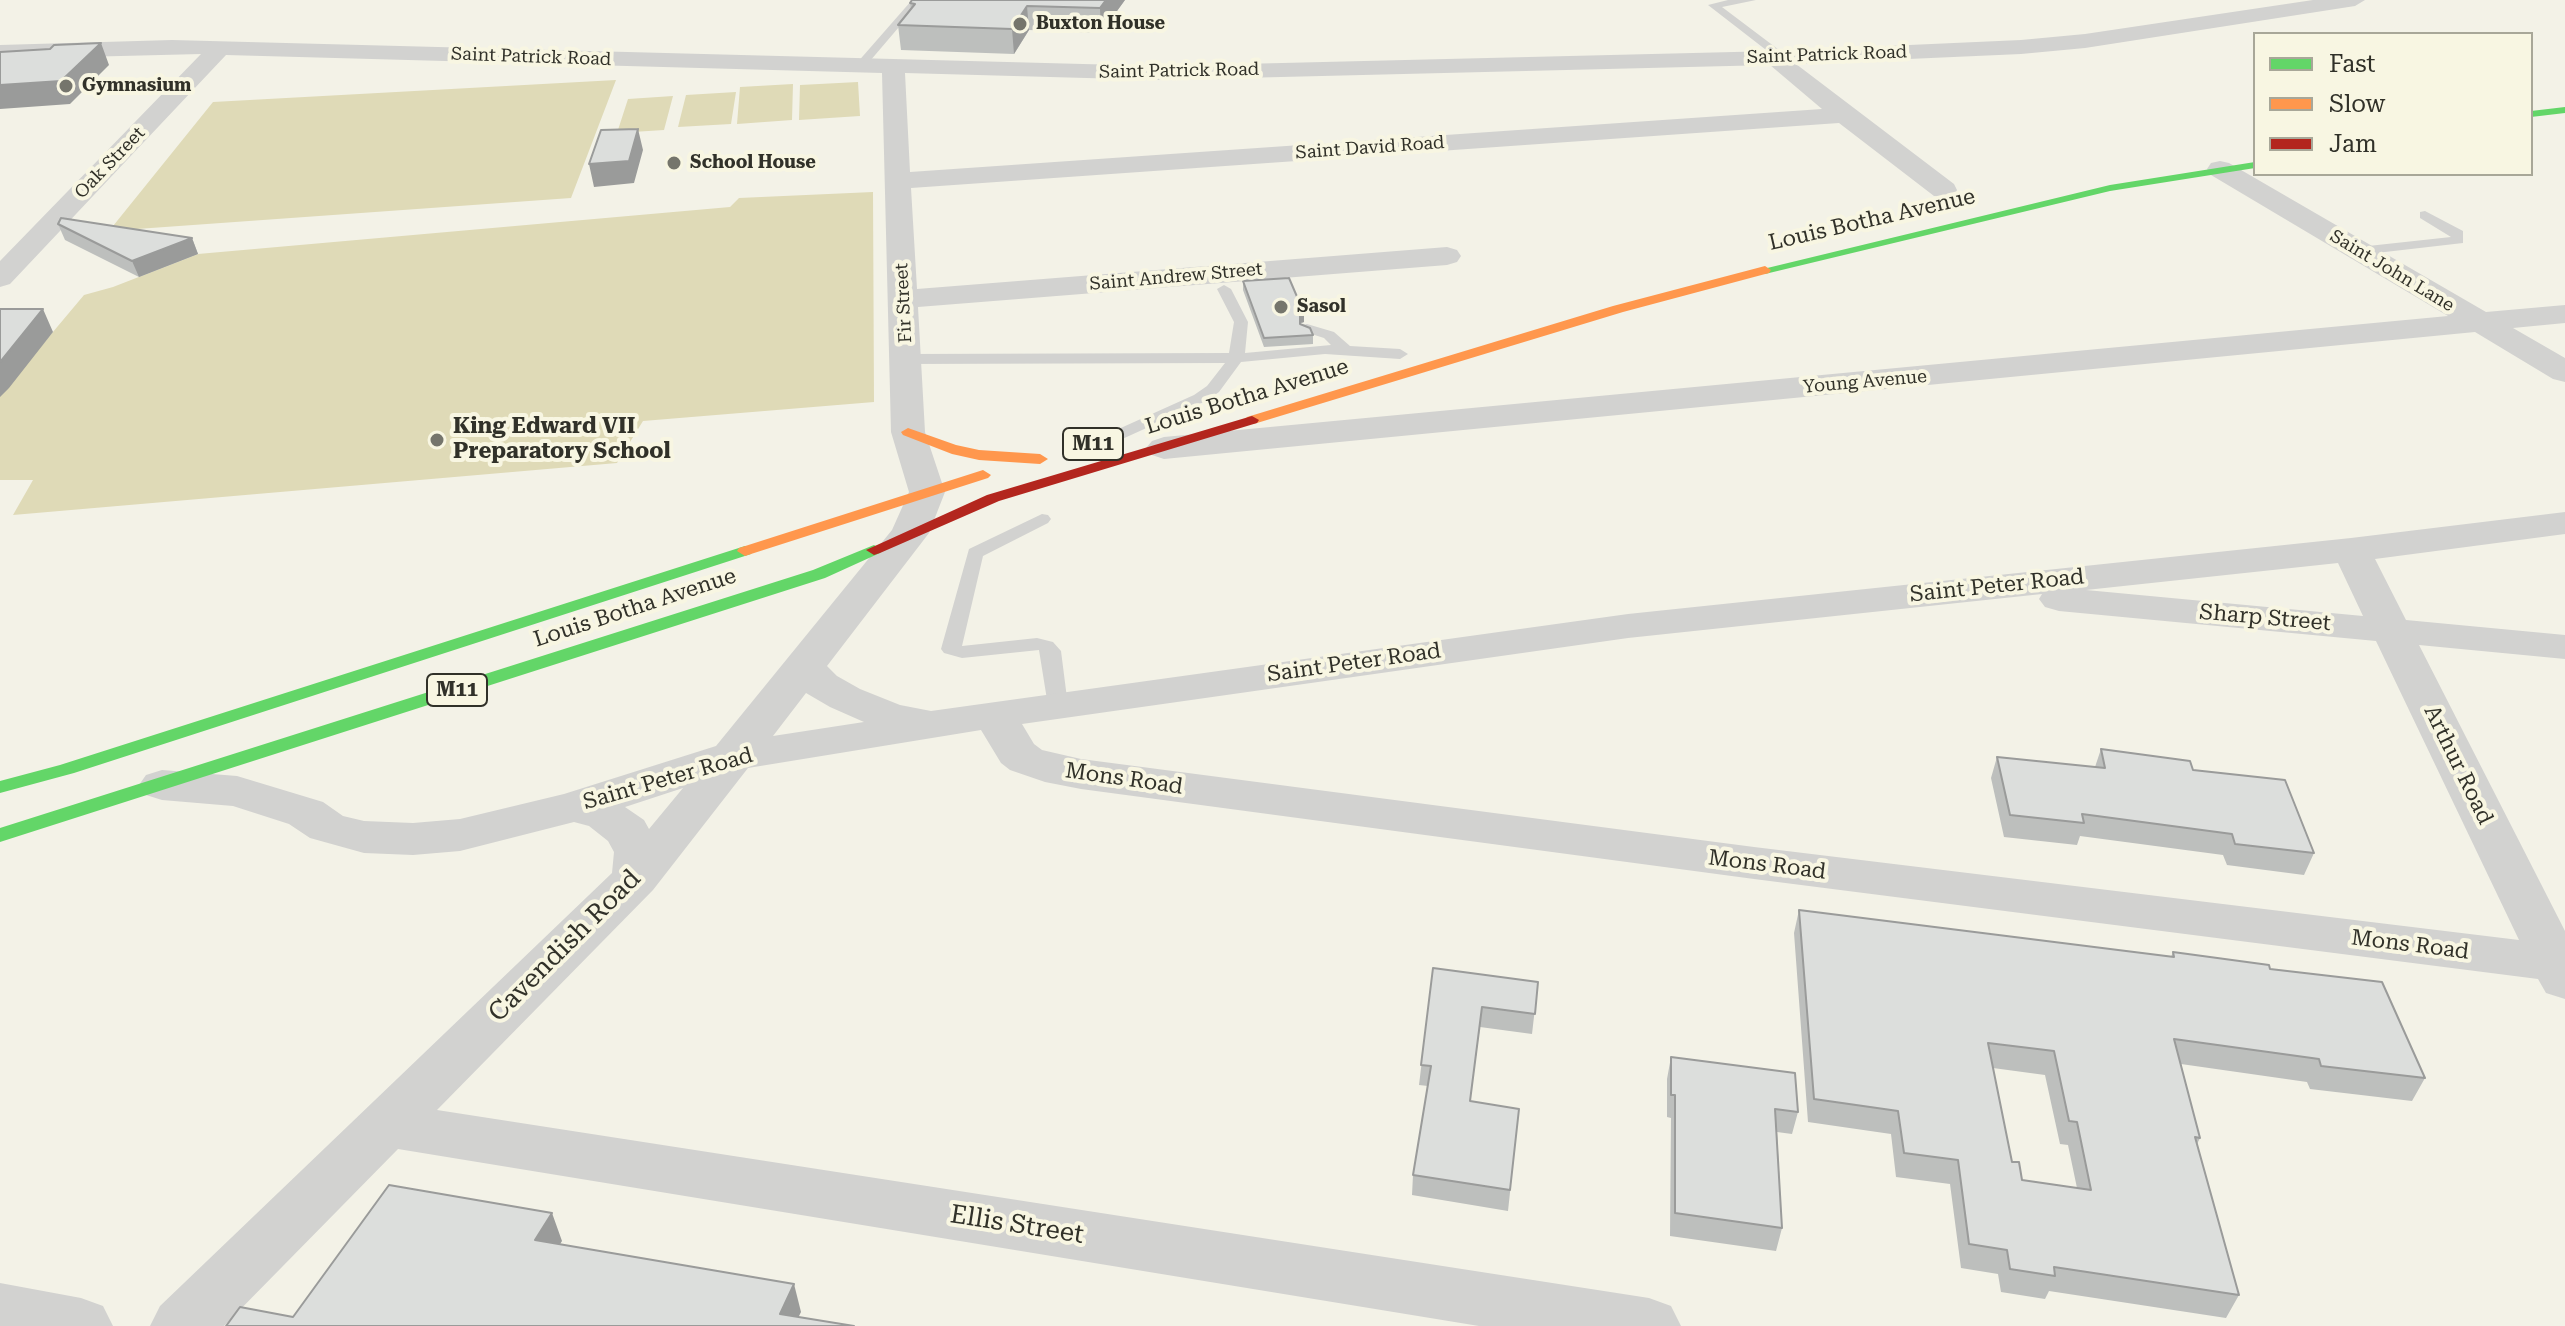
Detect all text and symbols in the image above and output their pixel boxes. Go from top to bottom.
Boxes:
place label: Buxton House [1036,13,1165,35]
marker: Buxton House [1011,15,1029,33]
legend [2253,32,2533,176]
street label: Saint Patrick Road [1746,41,1908,69]
street label: Saint Patrick Road [450,43,612,71]
text: Fast [2329,50,2376,78]
street label: Saint Patrick Road [1099,59,1259,83]
place label: Gymnasium [82,75,191,97]
marker: Gymnasium [57,77,75,95]
text: Slow [2329,90,2385,118]
street label: Oak Street [70,123,150,203]
text: Jam [2329,130,2377,158]
street label: Saint David Road [1295,132,1445,164]
place label: School House [690,152,816,174]
marker: School House [665,154,683,172]
street label: Louis Botha Avenue [1766,183,1978,257]
street label: Saint John Lane [2326,225,2458,317]
street label: Saint Andrew Street [1089,259,1263,295]
street label: Fir Street [891,262,917,344]
place label: Sasol [1297,296,1346,318]
marker: Sasol [1272,298,1290,316]
street label: Louis Botha Avenue [1142,353,1352,441]
street label: Young Avenue [1802,366,1928,398]
place label: King Edward VII Preparatory School [453,414,671,466]
road number: M11 [1063,428,1123,460]
marker: King Edward VII Preparatory School [428,431,446,449]
street label: Louis Botha Avenue [530,563,740,653]
street label: Saint Peter Road [1909,564,2085,608]
street label: Sharp Street [2198,599,2332,637]
street label: Saint Peter Road [1265,638,1443,688]
road number: M11 [427,674,487,706]
street label: Arthur Road [2418,701,2498,829]
street label: Saint Peter Road [580,742,756,816]
street label: Mons Road [1063,758,1185,800]
street label: Mons Road [1707,845,1827,885]
street label: Cavendish Road [482,863,648,1029]
street label: Mons Road [2350,925,2470,965]
street label: Ellis Street [948,1199,1086,1251]

